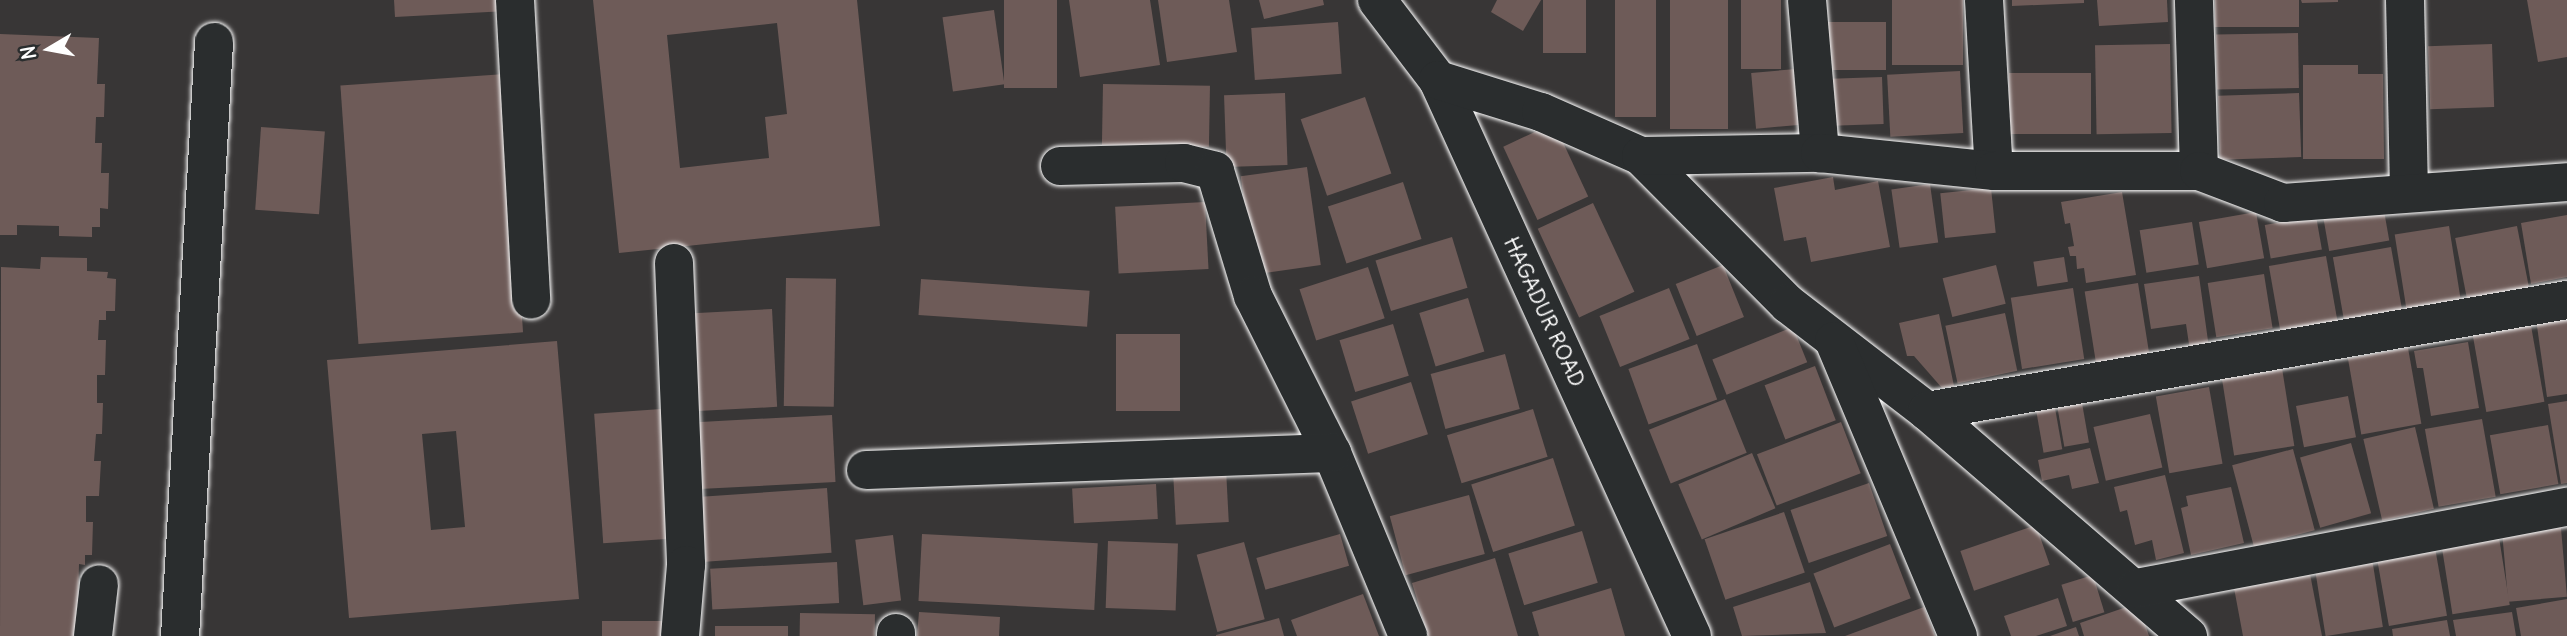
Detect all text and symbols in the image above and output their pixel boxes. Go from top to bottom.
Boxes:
north arrow [14,14,84,84]
text: N [15,44,41,61]
street label: HAGADUR ROAD [1498,233,1590,391]

